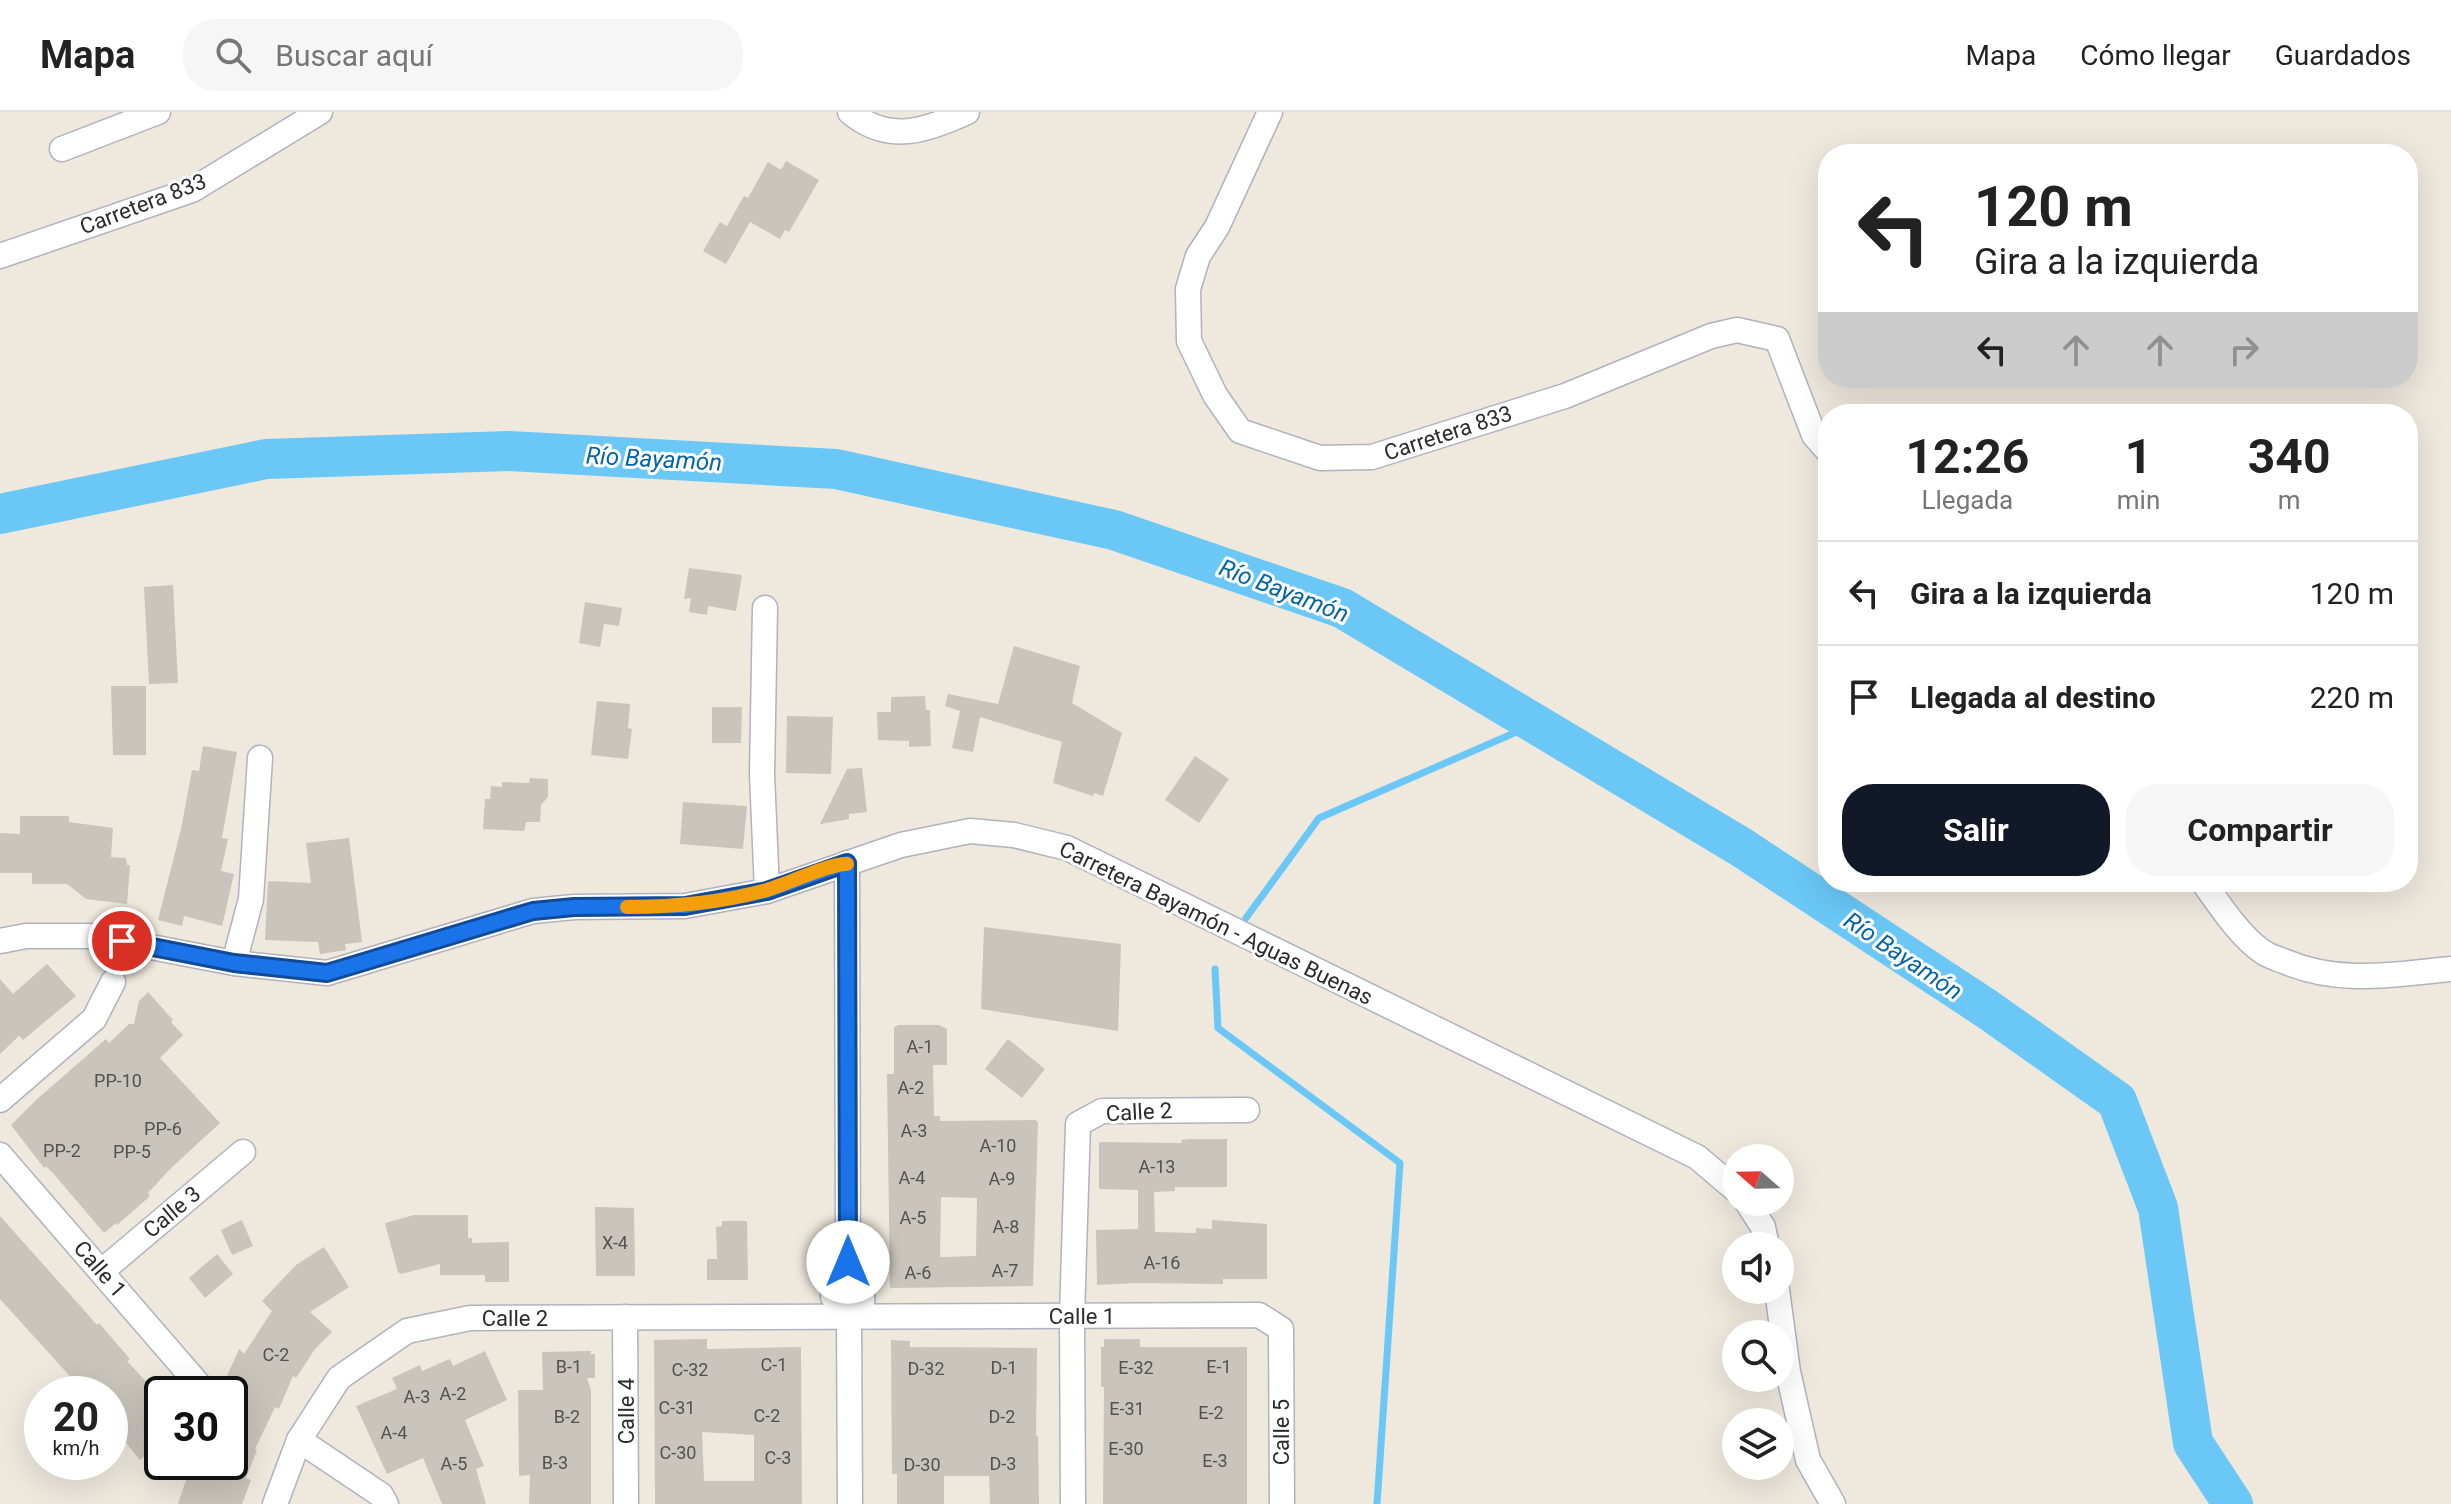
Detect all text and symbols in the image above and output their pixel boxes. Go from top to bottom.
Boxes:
search box [183,19,743,91]
text: Mapa [40,33,135,77]
icon: search [211,33,255,77]
text: Buscar aquí [275,38,433,73]
text: Mapa [1966,39,2036,72]
text: Cómo llegar [2080,39,2231,72]
text: Guardados [2275,39,2411,72]
street label: Carretera 833 [76,168,210,240]
text: 120 m [1974,174,2133,240]
icon: left [1842,176,1946,280]
text: Gira a la izquierda [1974,241,2259,283]
icon: left [1970,328,2014,372]
icon: ahead [2054,328,2098,372]
icon: ahead [2138,328,2182,372]
icon: right [2222,328,2266,372]
street label: Carretera 833 [1381,401,1515,465]
text: 12:26 [1906,428,2029,485]
text: 1 [2125,428,2152,485]
text: 340 [2248,428,2330,485]
water label: Río Bayamón [585,441,723,477]
text: Llegada [1922,485,2013,515]
text: min [2117,485,2160,515]
text: m [2278,485,2301,515]
water label: Río Bayamón [1215,553,1353,629]
icon: left [1842,571,1886,615]
text: Gira a la izquierda [1910,576,2152,611]
text: 120 m [2310,576,2394,611]
icon: arrive [1842,675,1886,719]
text: Llegada al destino [1910,680,2156,715]
text: 220 m [2310,680,2394,715]
button: Salir [1842,784,2110,876]
button: Compartir [2126,784,2394,876]
street label: Carretera Bayamón - Aguas Buenas [1055,836,1377,1010]
water label: Río Bayamón [1839,906,1967,1006]
pin [88,907,156,975]
icon: arrive [100,919,144,963]
house number: A-1 [907,1036,933,1057]
house number: PP-10 [94,1070,142,1091]
house number: A-2 [898,1077,924,1098]
street label: Calle 2 [1105,1098,1173,1126]
house number: PP-6 [144,1118,182,1139]
house number: A-3 [901,1120,927,1141]
house number: A-10 [980,1135,1016,1156]
house number: PP-2 [43,1140,81,1161]
house number: PP-5 [113,1141,151,1162]
north arrow [1722,1144,1794,1216]
map controls [1722,1144,1794,1480]
house number: A-13 [1139,1156,1175,1177]
house number: A-4 [899,1167,925,1188]
house number: A-9 [989,1168,1015,1189]
street label: Calle 3 [139,1181,205,1243]
house number: A-5 [900,1207,926,1228]
house number: A-8 [993,1216,1019,1237]
position arrow [806,1220,890,1304]
house number: X-4 [602,1232,628,1253]
button: sound [1722,1232,1794,1304]
street label: Calle 1 [69,1236,131,1302]
house number: A-16 [1144,1252,1180,1273]
house number: A-7 [992,1260,1018,1281]
house number: A-6 [905,1262,931,1283]
street label: Calle 1 [1049,1304,1115,1329]
street label: Calle 2 [482,1306,548,1331]
button: search [1722,1320,1794,1392]
house number: C-2 [263,1344,289,1365]
house number: C-1 [761,1354,787,1375]
house number: B-1 [556,1356,582,1377]
house number: E-1 [1206,1356,1232,1377]
house number: D-1 [991,1357,1017,1378]
house number: E-32 [1118,1357,1154,1378]
house number: D-32 [907,1358,945,1379]
house number: C-32 [672,1359,708,1380]
speed limit sign: 30 [144,1376,248,1480]
street label: Calle 4 [614,1378,639,1444]
house number: A-2 [440,1383,466,1404]
house number: A-3 [404,1386,430,1407]
text: 20 [53,1394,99,1441]
house number: C-31 [659,1397,695,1418]
house number: E-31 [1109,1398,1145,1419]
street label: Calle 5 [1269,1399,1294,1465]
house number: E-2 [1198,1402,1224,1423]
house number: C-2 [754,1405,780,1426]
house number: B-2 [554,1406,580,1427]
house number: D-2 [989,1406,1015,1427]
button: layers [1722,1408,1794,1480]
house number: A-4 [381,1422,407,1443]
text: km/h [53,1436,99,1460]
house number: E-30 [1108,1438,1144,1459]
house number: C-30 [660,1442,696,1463]
house number: C-3 [765,1447,791,1468]
house number: E-3 [1202,1450,1228,1471]
house number: B-3 [542,1452,568,1473]
house number: A-5 [441,1453,467,1474]
house number: D-3 [990,1453,1016,1474]
house number: D-30 [903,1454,941,1475]

